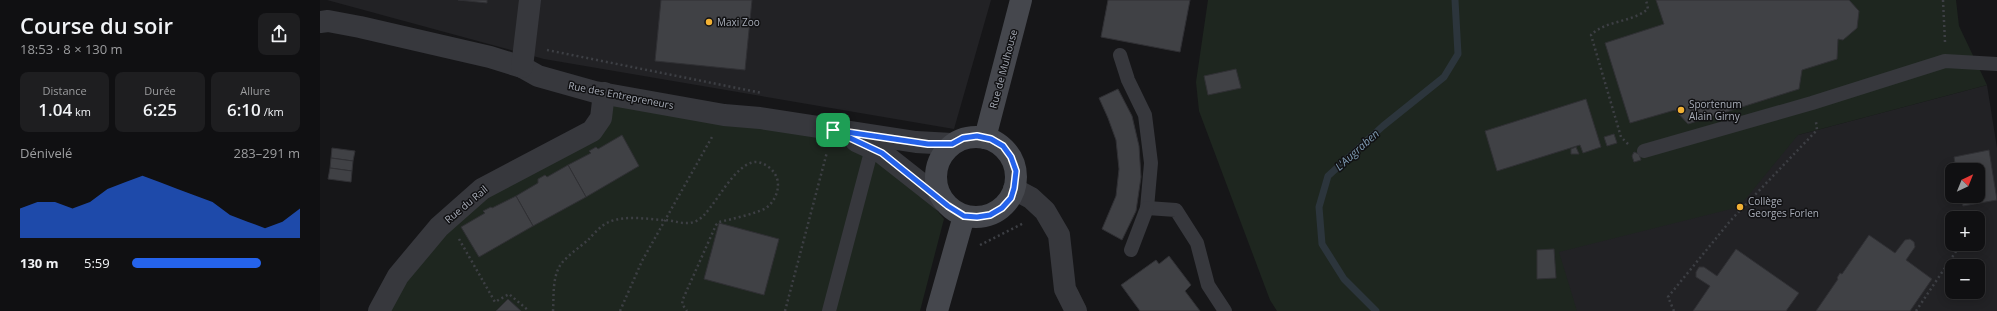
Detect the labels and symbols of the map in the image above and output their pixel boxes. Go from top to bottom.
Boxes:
place label: Maxi Zoo [717,15,760,29]
marker: Maxi Zoo [704,17,714,27]
street label: Rue de Mulhouse [986,28,1020,110]
street label: Rue des Entrepreneurs [567,78,675,112]
place label: Sportenum Alain Girny [1689,97,1741,123]
marker: Sportenum Alain Girny [1676,105,1686,115]
pin [816,113,850,147]
water label: L'Augraben [1331,126,1382,173]
north arrow [1945,163,1985,203]
street label: Rue du Rail [442,182,490,226]
place label: Collège Georges Forlen [1748,194,1819,220]
marker: Collège Georges Forlen [1735,202,1745,212]

